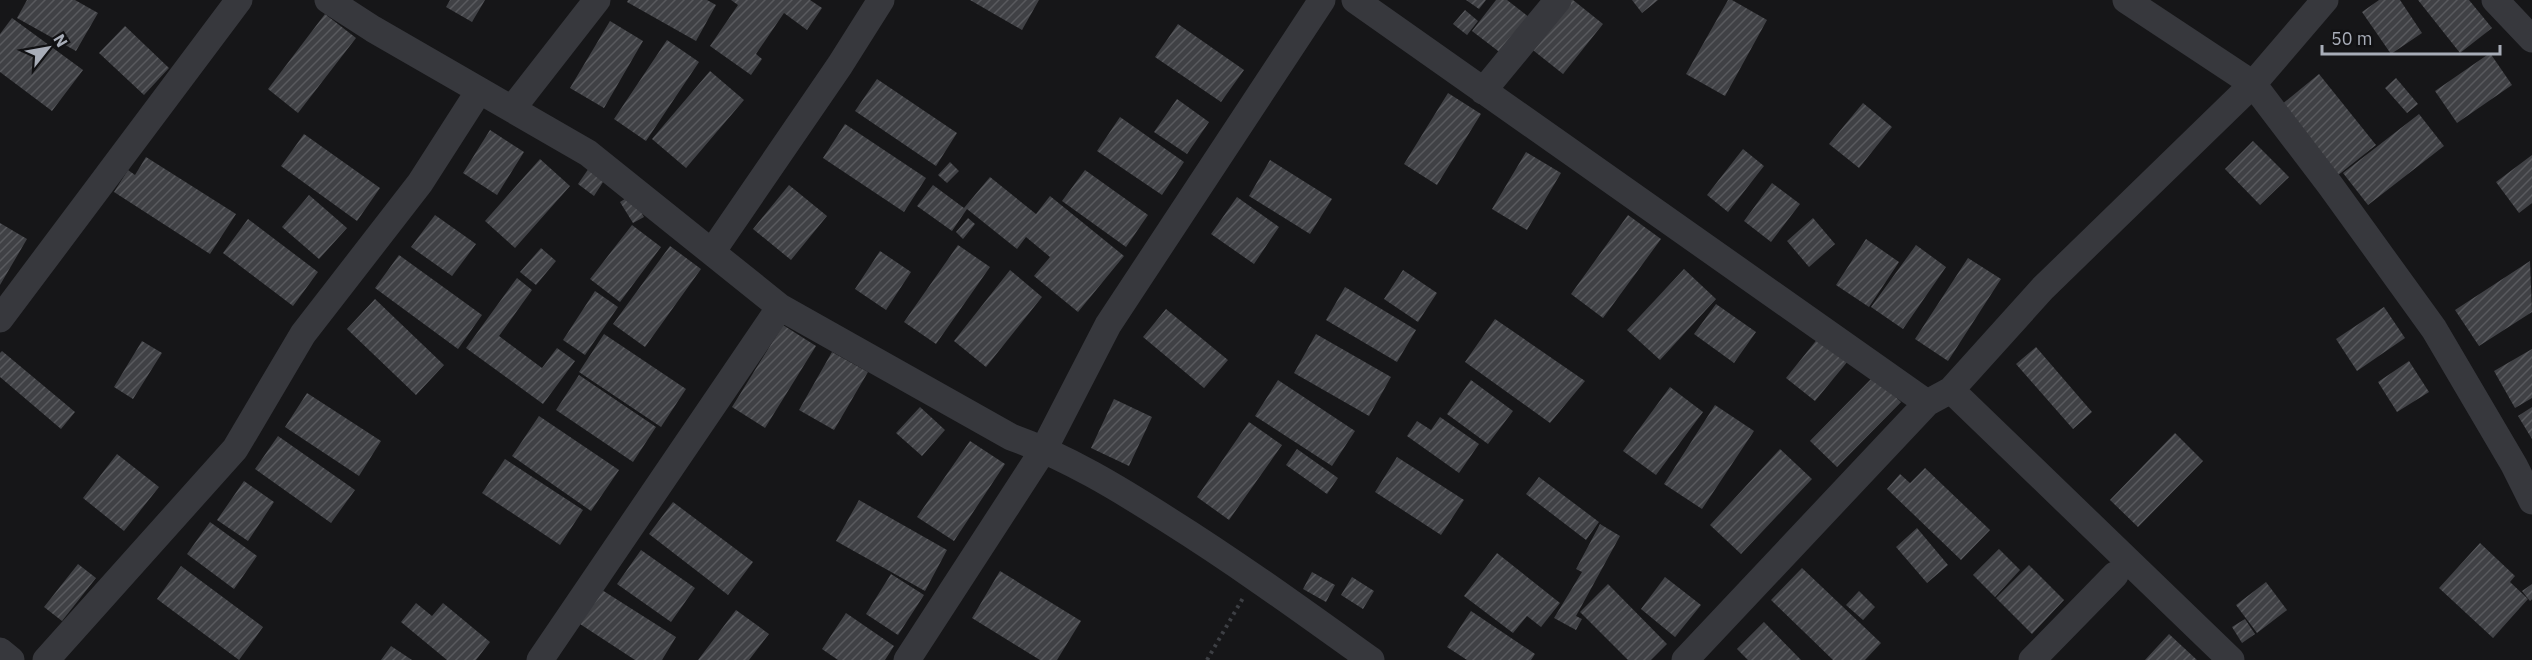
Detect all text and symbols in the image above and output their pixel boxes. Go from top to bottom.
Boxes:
north arrow [18,18,78,78]
scale bar [2322,18,2500,56]
text: 50 m [2331,27,2373,50]
text: N [49,30,72,50]

